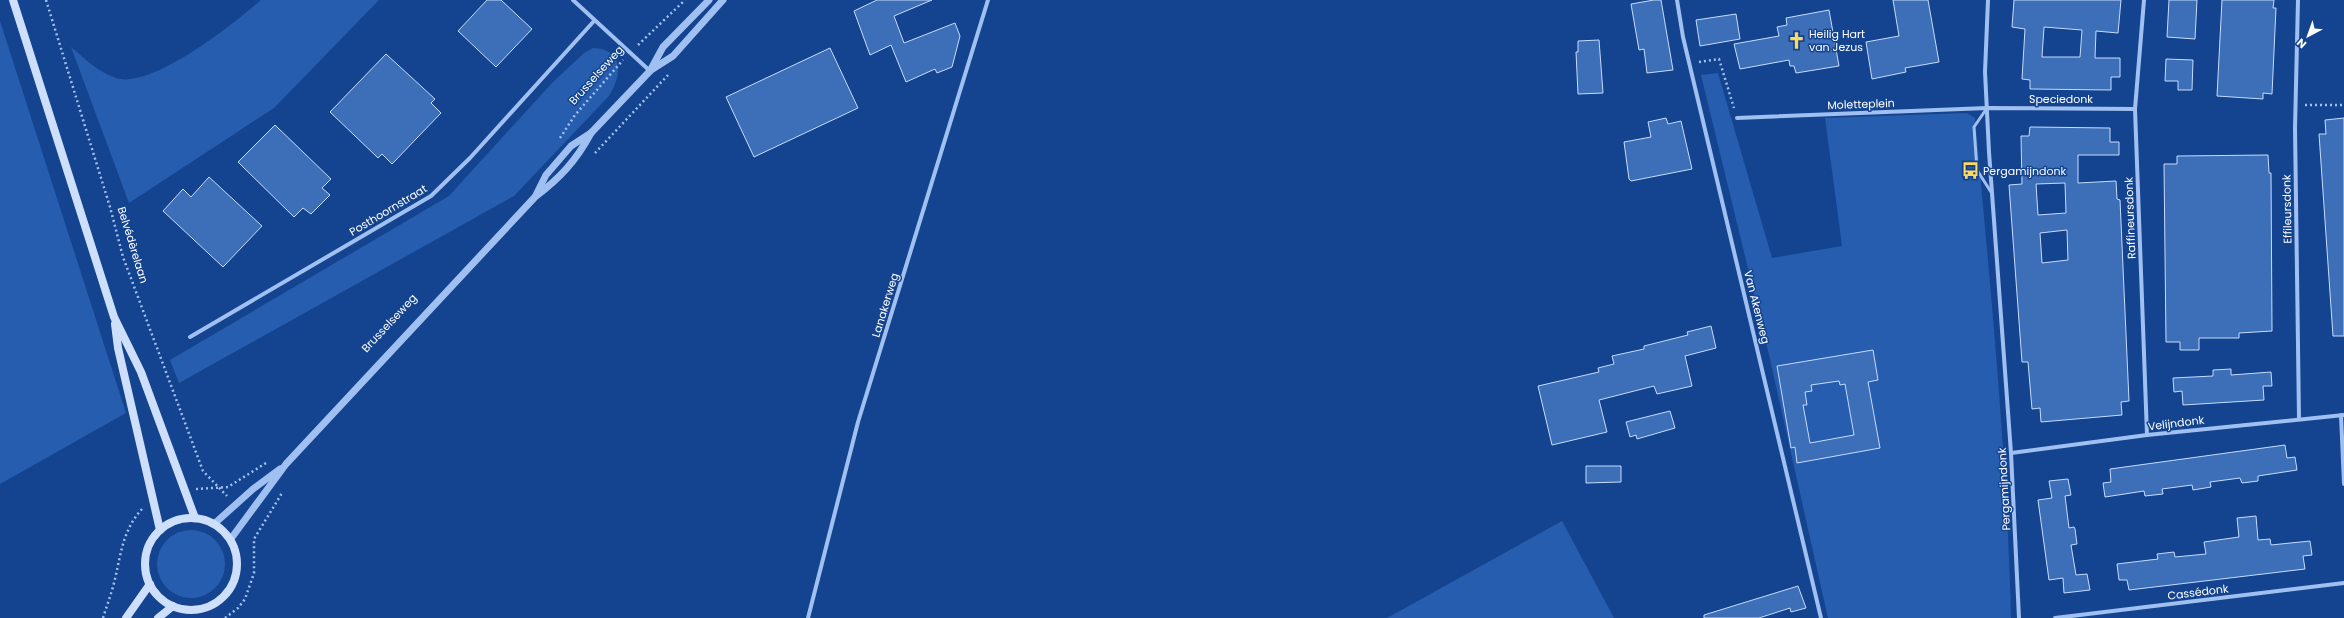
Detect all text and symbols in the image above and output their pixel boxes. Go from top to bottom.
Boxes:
north arrow [2288,16,2328,56]
place label: Heilig Hart van Jezus [1809,26,1865,55]
church icon: Heilig Hart van Jezus [1786,30,1806,50]
text: N [2293,35,2310,52]
street label: Brusselseweg [565,42,627,108]
street label: Speciedonk [2029,91,2093,107]
street label: Moletteplein [1827,95,1895,113]
bus stop icon: Pergamijndonk [1960,161,1980,181]
place label: Pergamijndonk [1983,163,2066,179]
street label: Effileursdonk [2278,174,2296,244]
street label: Raffineursdonk [2121,176,2139,259]
street label: Posthoornstraat [346,180,430,240]
street label: Belvédèrelaan [114,205,152,285]
street label: Van Akenweg [1740,269,1774,345]
street label: Lanakerweg [868,271,902,339]
street label: Brusselseweg [358,290,420,356]
street label: Velijndonk [2147,412,2205,434]
street label: Pergamijndonk [1994,447,2014,531]
street label: Cassédonk [2167,580,2230,604]

